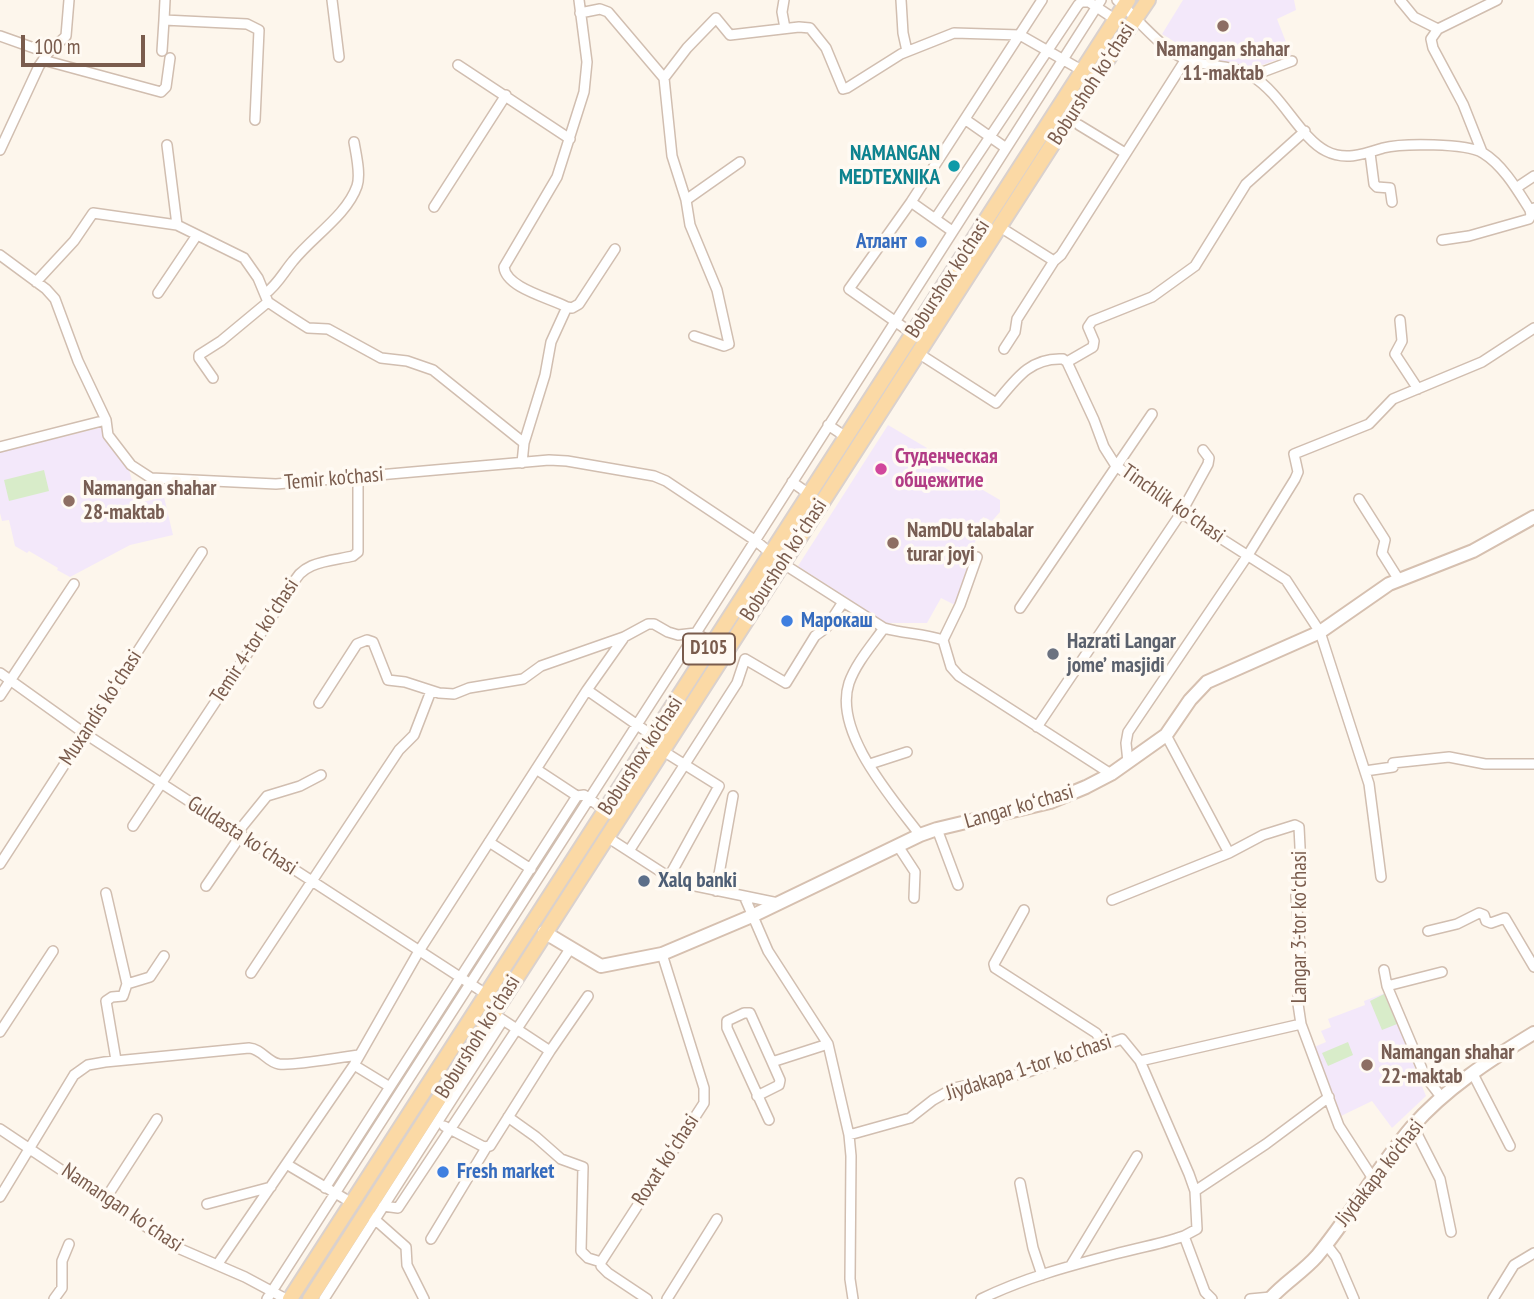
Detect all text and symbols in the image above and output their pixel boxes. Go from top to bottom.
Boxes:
street label: Boburshoh koʻchasi [1043,18,1141,150]
marker: Namangan shahar 11-maktab [1215,18,1231,34]
scale bar [24,21,149,65]
text: 100 m [34,33,80,60]
place label: Namangan shahar 11-maktab [1156,37,1290,87]
place label: NAMANGAN MEDTEXNIKA [839,141,940,191]
marker: NAMANGAN MEDTEXNIKA [946,158,962,174]
street label: Boburshox ko'chasi [900,215,996,343]
place label: Атлант [856,229,907,255]
marker: Атлант [913,234,929,250]
place label: Студенческая общежитие [895,444,998,494]
street label: Tinchlik koʻchasi [1116,459,1230,549]
marker: Студенческая общежитие [873,461,889,477]
street label: Temir ko'chasi [283,462,385,496]
place label: Namangan shahar 28-maktab [83,476,216,526]
marker: Namangan shahar 28-maktab [61,493,77,509]
street label: Boburshoh koʻchasi [735,494,833,626]
place label: NamDU talabalar turar joyi [907,518,1034,568]
marker: NamDU talabalar turar joyi [885,535,901,551]
street label: Temir 4-tor koʻchasi [205,574,305,708]
place label: Марокаш [801,608,873,634]
marker: Марокаш [779,613,795,629]
place label: Hazrati Langar jome’ masjidi [1067,629,1176,679]
road number: D105 [683,634,735,664]
street label: Muxandis koʻchasi [54,646,148,770]
marker: Hazrati Langar jome’ masjidi [1045,646,1061,662]
street label: Boburshox ko'chasi [593,692,689,820]
street label: Langar koʻchasi [962,779,1076,835]
street label: Guldasta koʻchasi [182,791,302,881]
street label: Langar 3-tor koʻchasi [1287,851,1313,1003]
place label: Xalq banki [658,868,737,894]
marker: Xalq banki [636,873,652,889]
street label: Boburshoh koʻchasi [430,971,526,1103]
street label: Jiydakapa 1-tor koʻchasi [943,1029,1115,1107]
place label: Namangan shahar 22-maktab [1381,1040,1514,1090]
marker: Namangan shahar 22-maktab [1359,1057,1375,1073]
street label: Roxat koʻchasi [627,1110,705,1210]
street label: Jiydakapa ko'chasi [1331,1115,1429,1231]
street label: Namangan koʻchasi [57,1158,187,1258]
place label: Fresh market [457,1159,554,1185]
marker: Fresh market [435,1164,451,1180]

